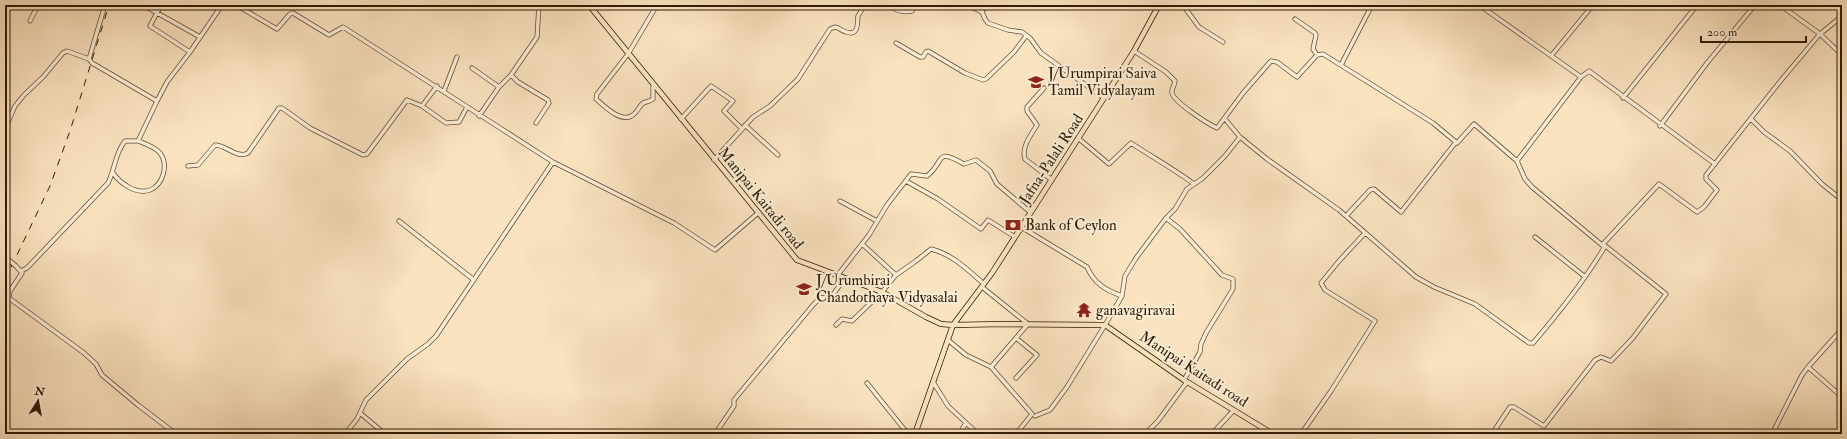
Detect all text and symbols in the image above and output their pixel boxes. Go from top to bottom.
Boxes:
scale bar [1701,18,1806,44]
text: 200 m [1707,25,1738,40]
place label: J/Urumpirai Saiva Tamil Vidyalayam [1047,64,1157,100]
school or university icon: J/Urumpirai Saiva Tamil Vidyalayam [1027,73,1045,91]
street label: Jafna-Palali Road [1015,110,1089,209]
street label: Manipai Kaitadi road [713,144,808,254]
bank icon: Bank of Ceylon [1004,216,1022,234]
place label: Bank of Ceylon [1025,216,1117,235]
place label: J/Urumbirai Chandothaya Vidyasalai [815,271,958,307]
school or university icon: J/Urumbirai Chandothaya Vidyasalai [795,280,813,298]
temple icon: ganavagiravai [1075,301,1093,319]
place label: ganavagiravai [1096,301,1175,320]
street label: Manipai Kaitadi road [1135,327,1252,413]
north arrow [18,381,58,421]
text: N [33,384,47,399]

